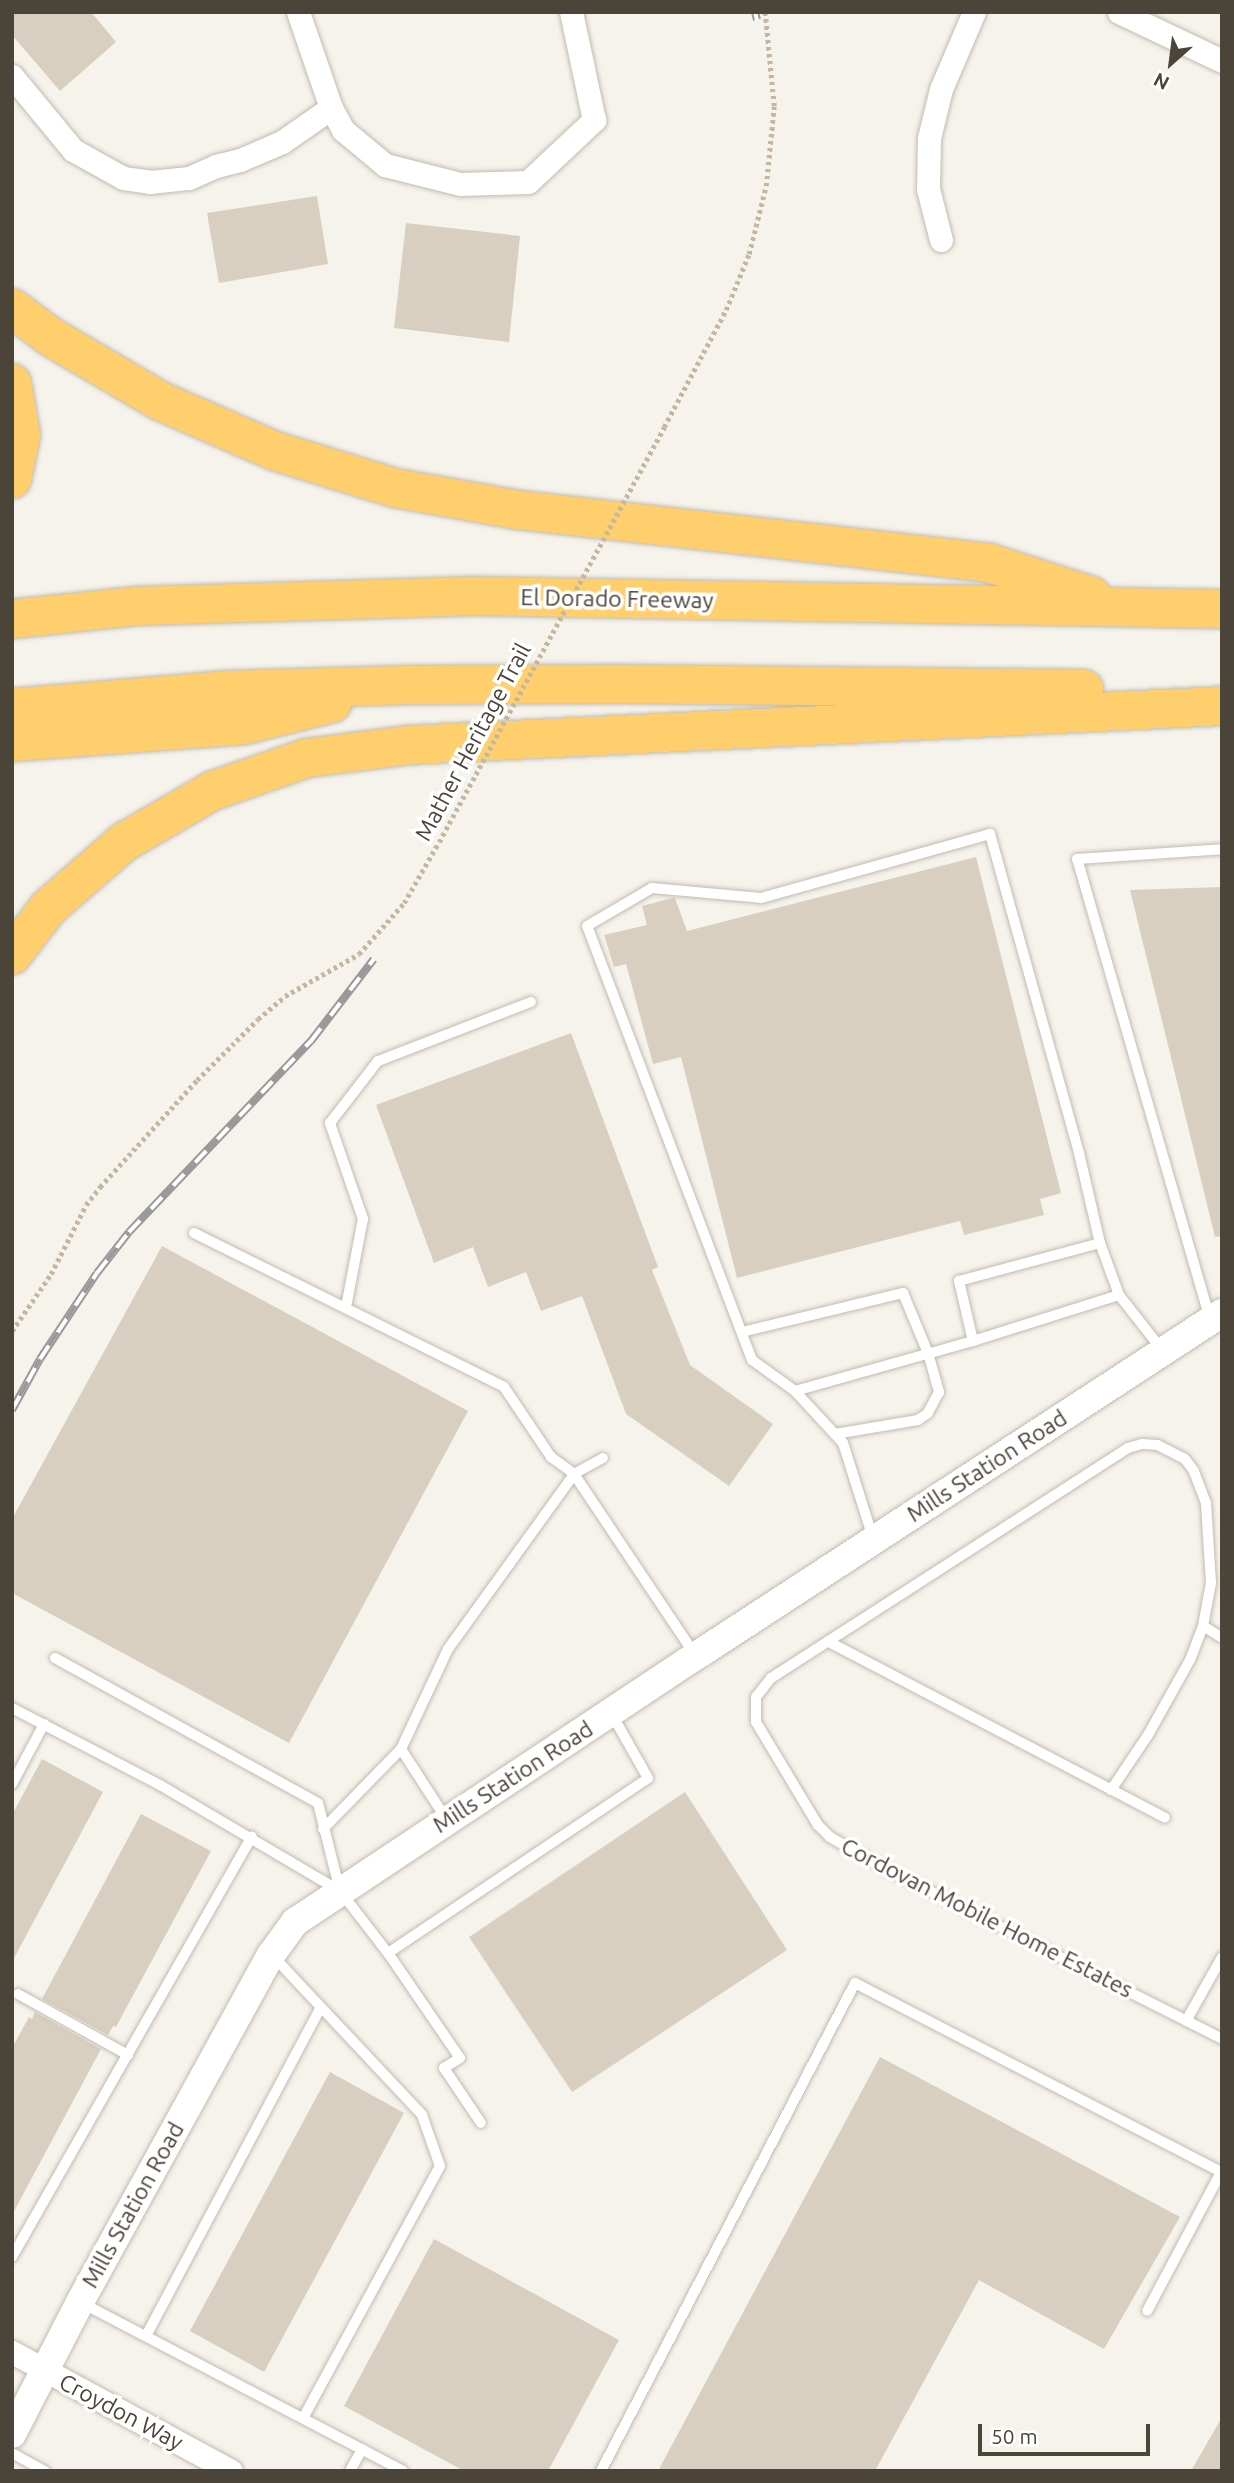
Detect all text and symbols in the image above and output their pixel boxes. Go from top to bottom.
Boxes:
north arrow [1136,28,1206,98]
text: N [1150,68,1173,95]
street label: El Dorado Freeway [520,584,714,614]
street label: Mather Heritage Trail [409,638,537,846]
street label: Mills Station Road [902,1404,1072,1528]
street label: Mills Station Road [428,1715,598,1839]
street label: Cordovan Mobile Home Estates [837,1832,1137,2004]
street label: Mills Station Road [76,2117,190,2293]
street label: Croydon Way [54,2368,188,2456]
scale bar [982,2410,1154,2454]
text: 50 m [991,2424,1038,2448]

